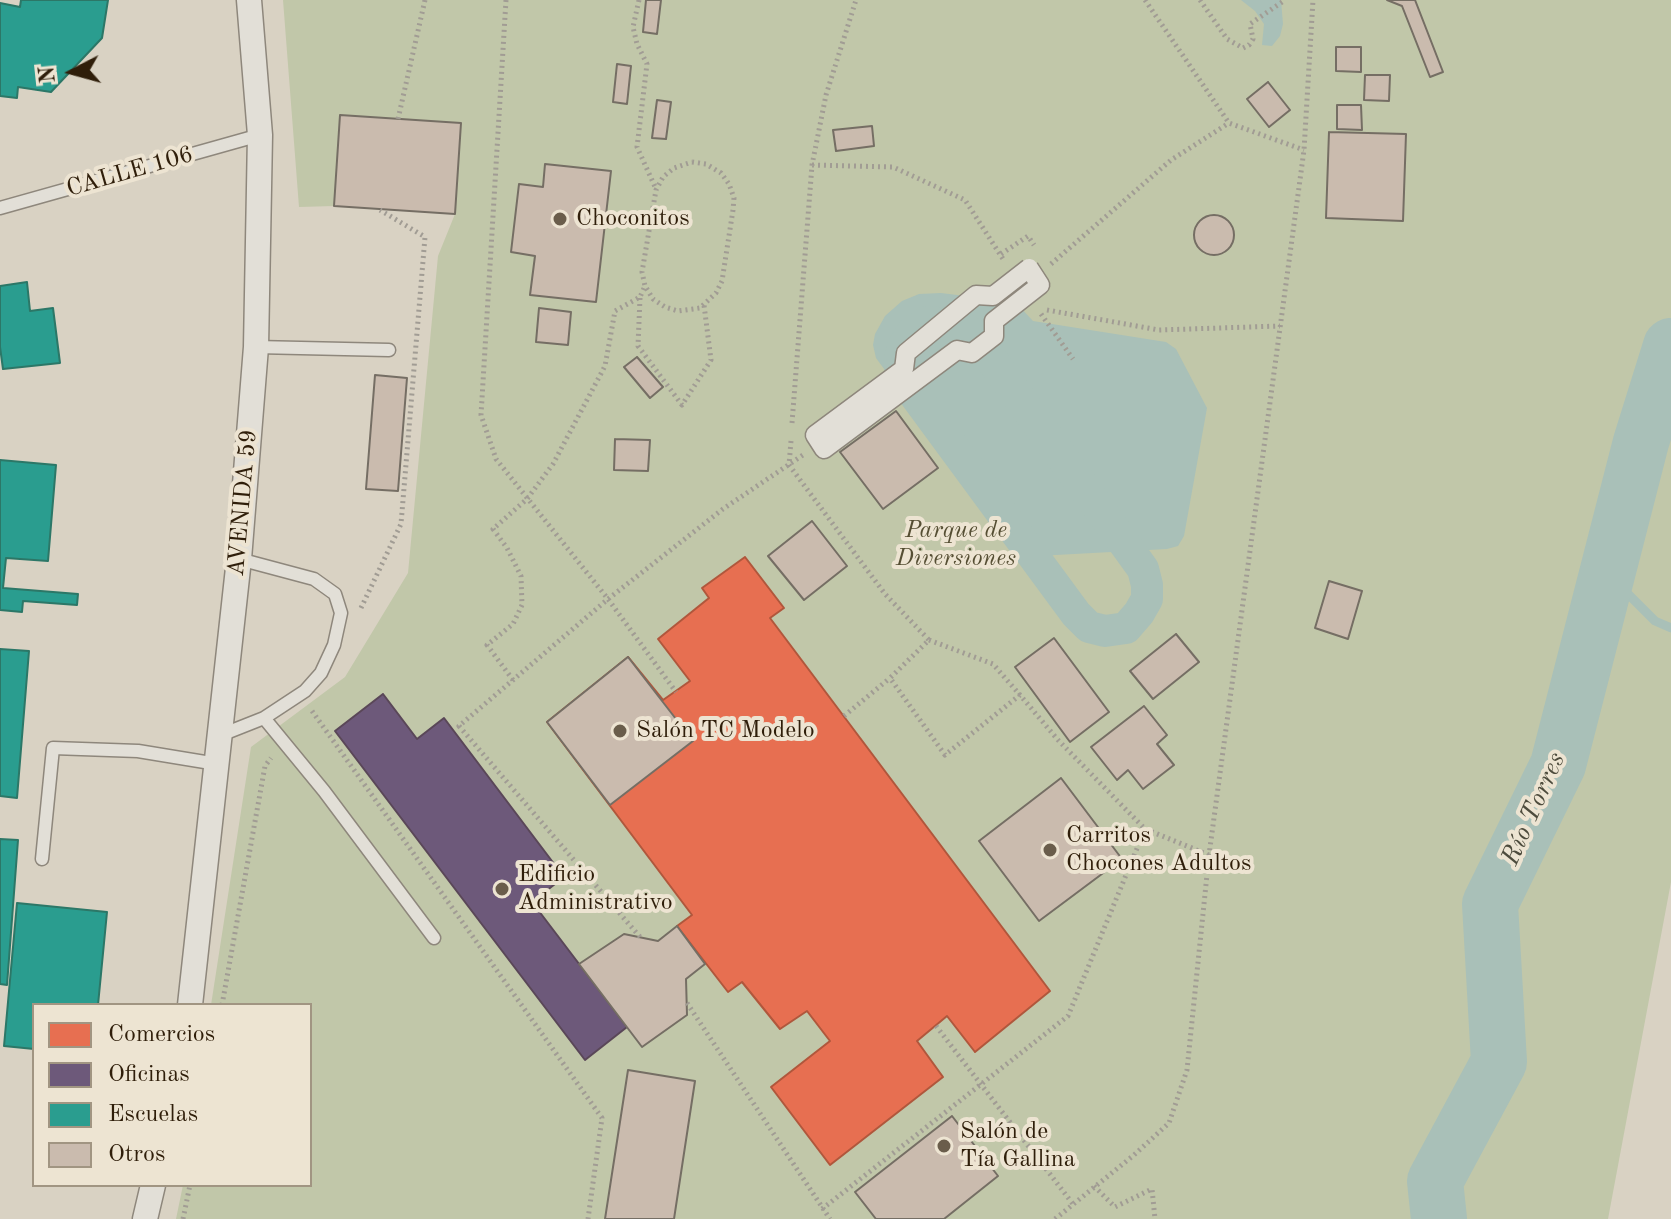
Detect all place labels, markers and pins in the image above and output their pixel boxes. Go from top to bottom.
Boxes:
place label: Choconitos [576,205,690,233]
marker: Choconitos [551,210,569,228]
place label: Salón TC Modelo [636,717,815,745]
marker: Salón TC Modelo [611,722,629,740]
place label: Carritos Chocones Adultos [1066,822,1251,878]
marker: Carritos Chocones Adultos [1041,841,1059,859]
place label: Edificio Administrativo [518,861,673,917]
marker: Edificio Administrativo [493,880,511,898]
place label: Salón de Tía Gallina [960,1118,1076,1174]
marker: Salón de Tía Gallina [935,1137,953,1155]

